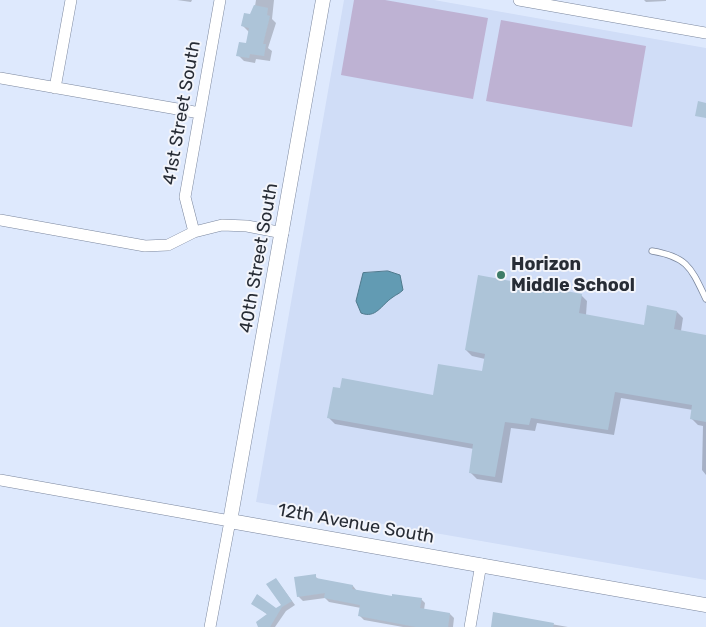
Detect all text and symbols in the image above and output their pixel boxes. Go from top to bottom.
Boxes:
street label: 41st Street South [159,39,205,187]
street label: 40th Street South [235,181,283,335]
place label: Horizon Middle School [511,254,635,296]
marker: Horizon Middle School [495,269,507,281]
street label: 12th Avenue South [276,500,436,548]

